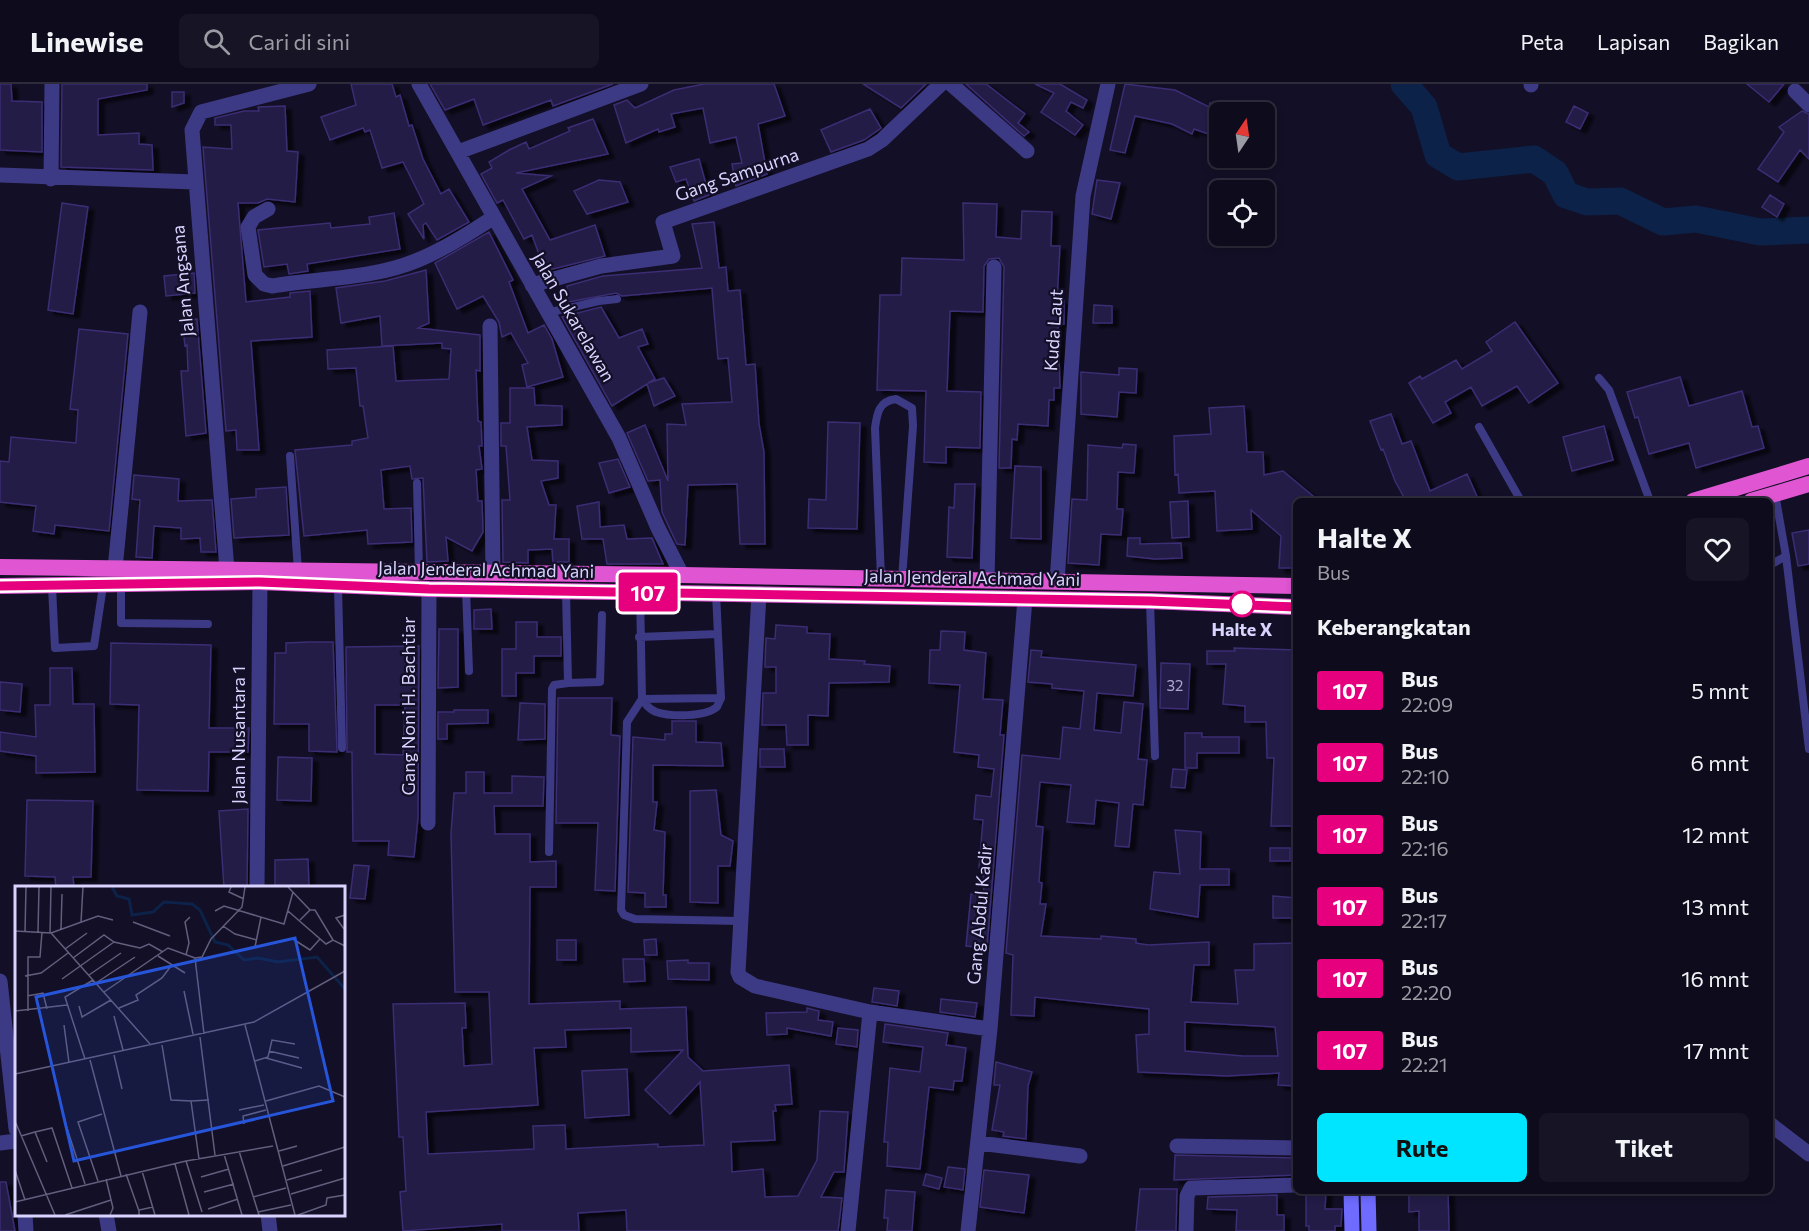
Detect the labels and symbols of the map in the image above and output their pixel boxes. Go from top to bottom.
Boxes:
north arrow [1209,102,1275,168]
street label: Gang Sampurna [672,143,801,206]
street label: Jalan Angsana [166,224,198,338]
street label: Jalan Sukarelawan [528,248,620,385]
street label: Kuda Laut [1039,288,1067,372]
street label: Jalan Jenderal Achmad Yani [378,556,594,582]
street label: Jalan Jenderal Achmad Yani [864,564,1080,590]
line badge: 107 [614,572,682,612]
marker: Halte X [1229,591,1255,617]
street label: Gang Noni H. Bachtiar [397,617,419,795]
place label: Halte X [1211,618,1273,640]
street label: Jalan Nusantara 1 [227,666,249,804]
house number: 32 [1167,676,1183,694]
street label: Gang Abdul Kadir [962,843,996,985]
inset map [15,886,345,1216]

